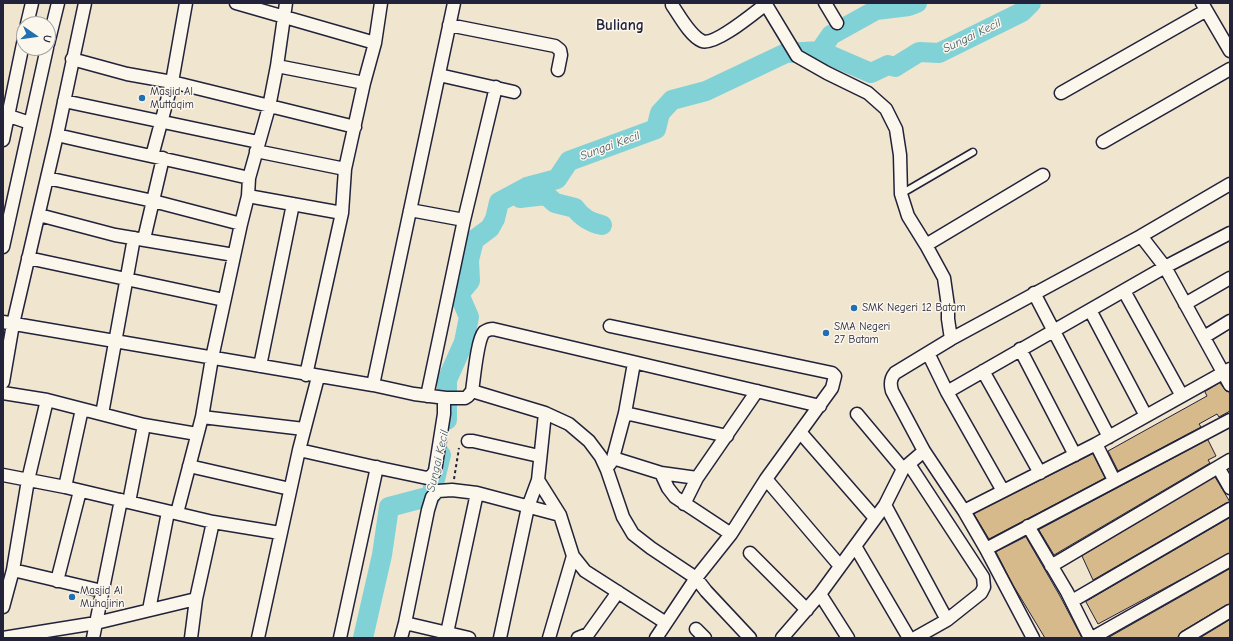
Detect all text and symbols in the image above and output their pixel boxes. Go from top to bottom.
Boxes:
north arrow [16,16,56,56]
water label: Sungai Kecil [941,16,1003,56]
district label: Buliang [596,17,644,35]
text: U [40,34,54,44]
place label: Masjid Al Muttaqim [150,85,194,111]
marker: Masjid Al Muttaqim [137,93,147,103]
water label: Sungai Kecil [578,129,642,163]
place label: SMK Negeri 12 Batam [862,301,966,315]
marker: SMK Negeri 12 Batam [849,303,859,313]
place label: SMA Negeri 27 Batam [834,320,890,346]
marker: SMA Negeri 27 Batam [821,328,831,338]
water label: Sungai Kecil [424,429,452,493]
place label: Masjid Al Muhajirin [80,584,124,610]
marker: Masjid Al Muhajirin [67,592,77,602]

